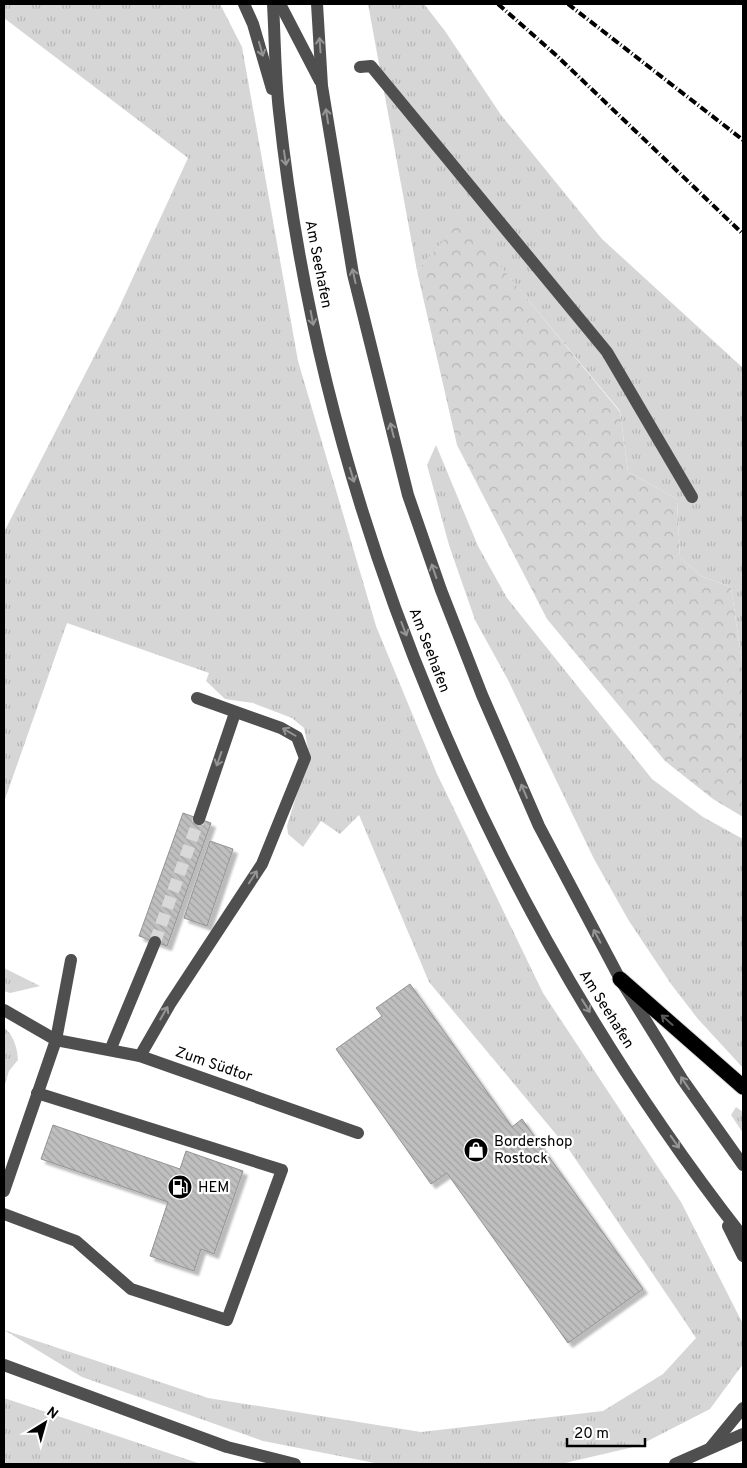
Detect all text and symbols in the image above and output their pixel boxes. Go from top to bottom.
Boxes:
one-way arrow [315,37,324,53]
one-way arrow [256,41,266,57]
one-way arrow [322,108,332,124]
one-way arrow [280,149,290,165]
street label: Am Seehafen [300,219,335,310]
one-way arrow [349,268,358,284]
one-way arrow [308,309,318,325]
one-way arrow [387,423,396,439]
one-way arrow [348,467,358,483]
one-way arrow [429,564,439,580]
street label: Am Seehafen [404,605,453,696]
one-way arrow [400,621,410,636]
one-way arrow [281,727,296,737]
one-way arrow [214,751,223,766]
one-way arrow [518,784,528,799]
one-way arrow [248,871,258,885]
one-way arrow [592,929,601,944]
street label: Am Seehafen [574,967,637,1053]
one-way arrow [582,999,592,1013]
one-way arrow [160,1007,170,1021]
one-way arrow [661,1014,674,1026]
street label: Zum Südtor [173,1043,255,1087]
one-way arrow [679,1076,689,1090]
place label: Bordershop Rostock [494,1133,573,1169]
one-way arrow [670,1135,680,1149]
shop icon: Bordershop Rostock [463,1137,489,1163]
fuel station icon: HEM [167,1174,193,1200]
place label: HEM [198,1179,229,1198]
north arrow [20,1398,70,1448]
text: N [43,1404,61,1424]
scale bar [567,1416,644,1448]
text: 20 m [574,1425,609,1444]

